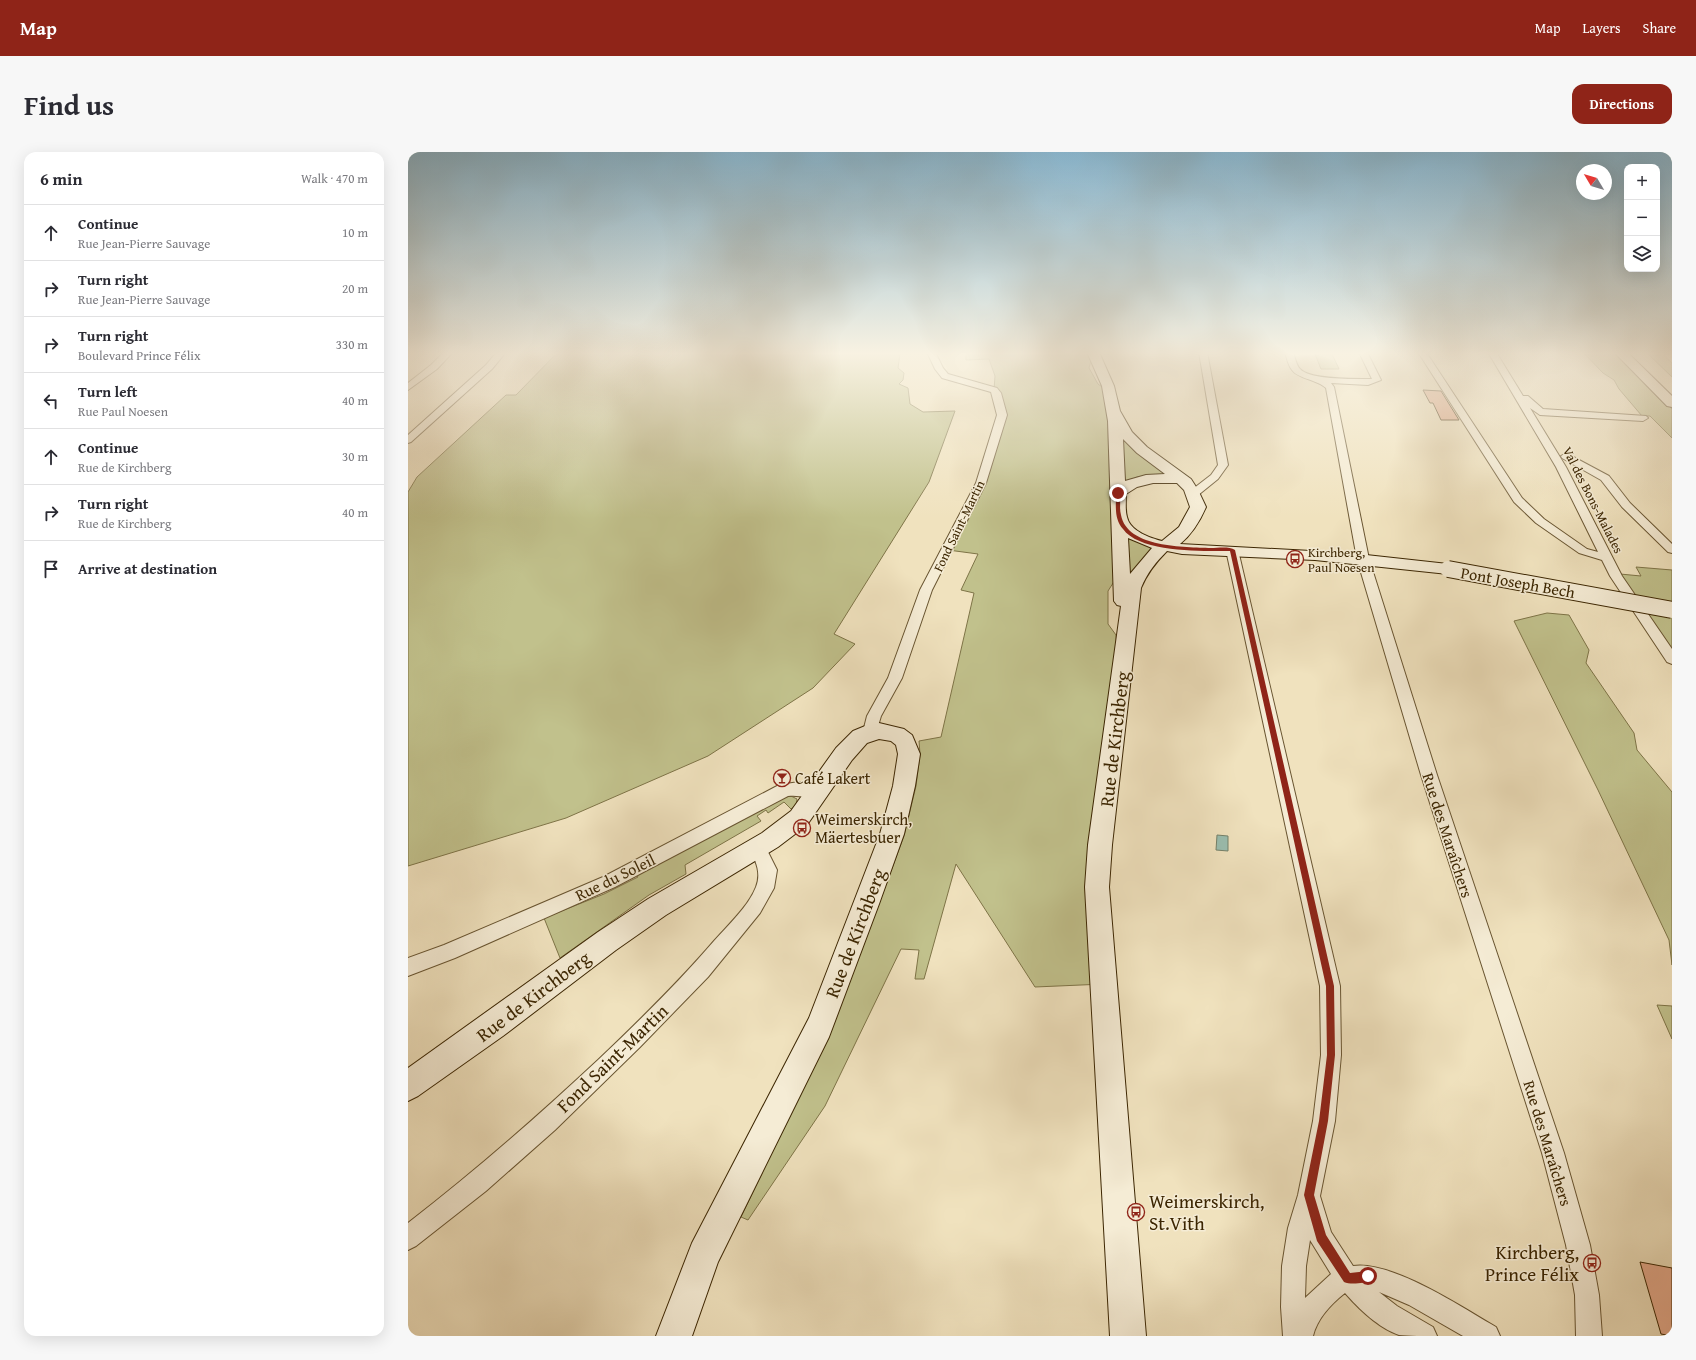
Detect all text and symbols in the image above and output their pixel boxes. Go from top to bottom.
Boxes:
text: Map [20,14,57,42]
text: Map [1535,18,1561,38]
text: Layers [1583,18,1621,38]
text: Share [1643,18,1676,38]
text: Find us [24,84,114,125]
button: Directions [1572,84,1672,124]
north arrow [1576,164,1612,200]
map controls [1624,164,1660,272]
button: + [1624,164,1660,200]
text: 6 min [40,166,82,191]
text: Walk · 470 m [301,169,368,188]
button: − [1624,200,1660,236]
text: Continue [78,213,139,234]
icon: ahead [40,222,62,244]
text: 10 m [342,223,368,242]
text: Rue Jean-Pierre Sauvage [78,234,210,253]
button: layers [1624,236,1660,272]
text: Turn right [78,269,149,290]
icon: right [40,278,62,300]
text: 20 m [342,279,368,298]
text: Rue Jean-Pierre Sauvage [78,290,210,309]
text: Turn right [78,325,149,346]
icon: right [40,334,62,356]
text: 330 m [336,335,368,354]
text: Boulevard Prince Félix [78,346,201,365]
text: Turn left [78,381,137,402]
icon: left [40,390,62,412]
text: 40 m [342,391,368,410]
text: Rue Paul Noesen [78,402,168,421]
text: Continue [78,437,139,458]
street label: Val des Bons-Malades [1558,443,1628,557]
icon: ahead [40,446,62,468]
text: 30 m [342,447,368,466]
text: Rue de Kirchberg [78,458,171,477]
street label: Fond Saint-Martin [929,476,990,575]
route end [1109,484,1127,502]
text: Turn right [78,493,149,514]
icon: right [40,502,62,524]
text: 40 m [342,503,368,522]
text: Rue de Kirchberg [78,514,171,533]
place label: Kirchberg, Paul Noesen [1308,543,1375,577]
bus stop icon: Kirchberg, Paul Noesen [1285,549,1305,569]
icon: arrive [40,558,62,580]
text: Arrive at destination [78,558,217,579]
street label: Pont Joseph Bech [1459,560,1577,604]
street label: Rue de Kirchberg [1092,669,1136,808]
place label: Café Lakert [795,766,871,790]
bar icon: Café Lakert [772,768,792,788]
street label: Rue des Maraîchers [1416,769,1480,901]
place label: Weimerskirch, Mäertesbuer [815,807,912,849]
bus stop icon: Weimerskirch, Mäertesbuer [792,818,812,838]
street label: Rue du Soleil [571,847,660,907]
street label: Rue de Kirchberg [817,864,893,1002]
street label: Rue de Kirchberg [470,943,596,1048]
street label: Fond Saint-Martin [550,997,674,1119]
street label: Rue des Maraîchers [1517,1077,1579,1209]
place label: Weimerskirch, St.Vith [1149,1187,1264,1237]
bus stop icon: Weimerskirch, St.Vith [1126,1202,1146,1222]
place label: Kirchberg, Prince Félix [1485,1238,1579,1288]
bus stop icon: Kirchberg, Prince Félix [1582,1253,1602,1273]
route start [1359,1267,1377,1285]

